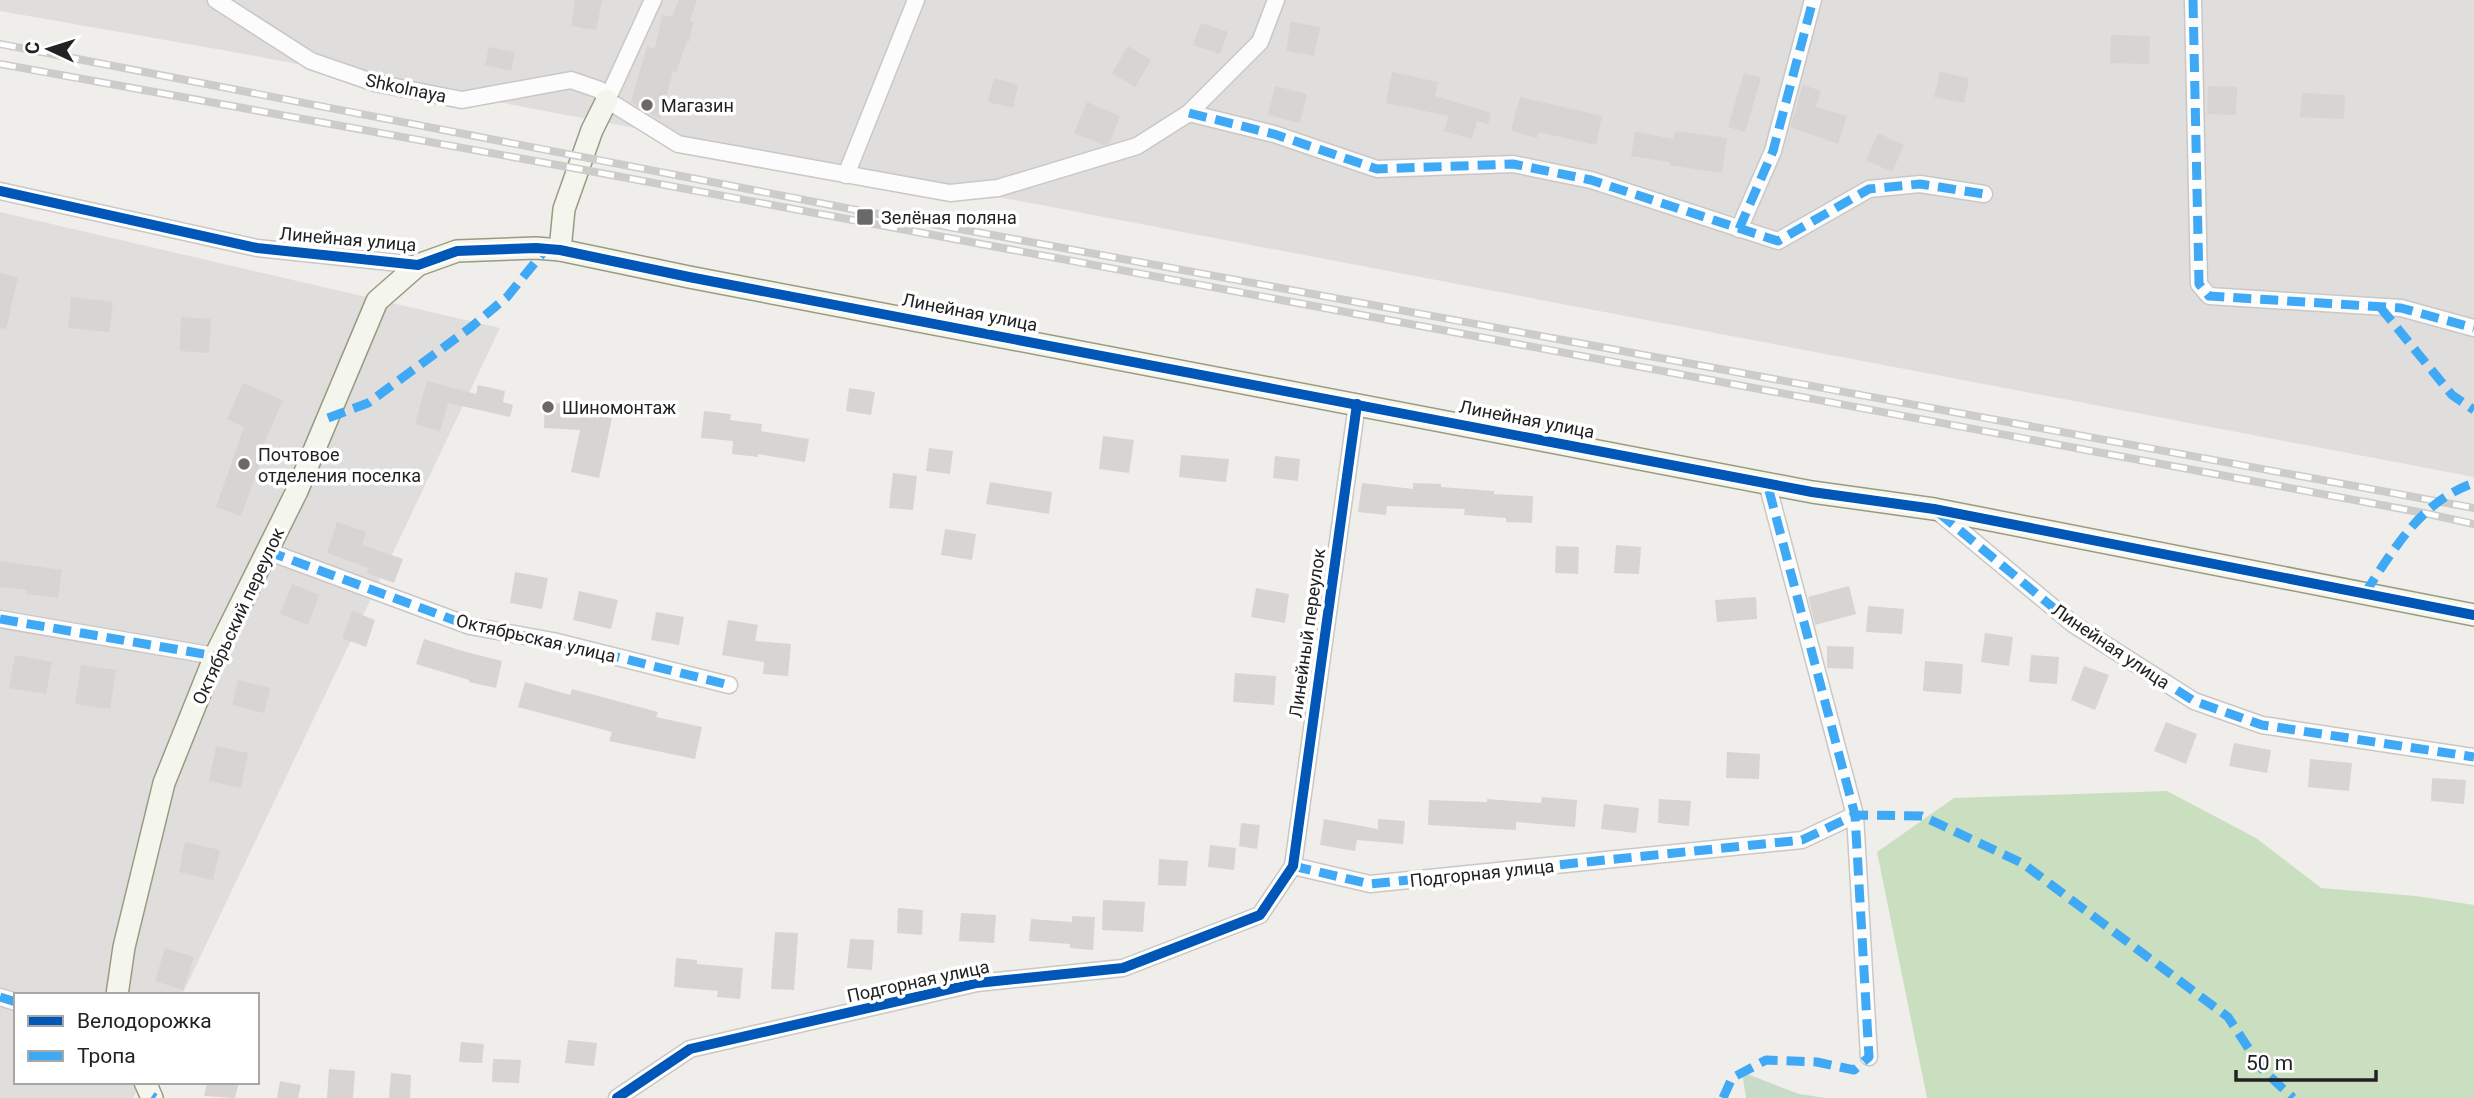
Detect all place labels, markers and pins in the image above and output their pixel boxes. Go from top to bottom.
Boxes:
place label: Магазин [661,95,734,116]
marker: Магазин [639,97,655,113]
marker: Зелёная поляна [855,207,875,227]
place label: Зелёная поляна [881,207,1017,228]
place label: Шиномонтаж [562,397,676,418]
marker: Шиномонтаж [540,399,556,415]
place label: Почтовое отделения поселка [258,444,421,486]
marker: Почтовое отделения поселка [236,456,252,472]

